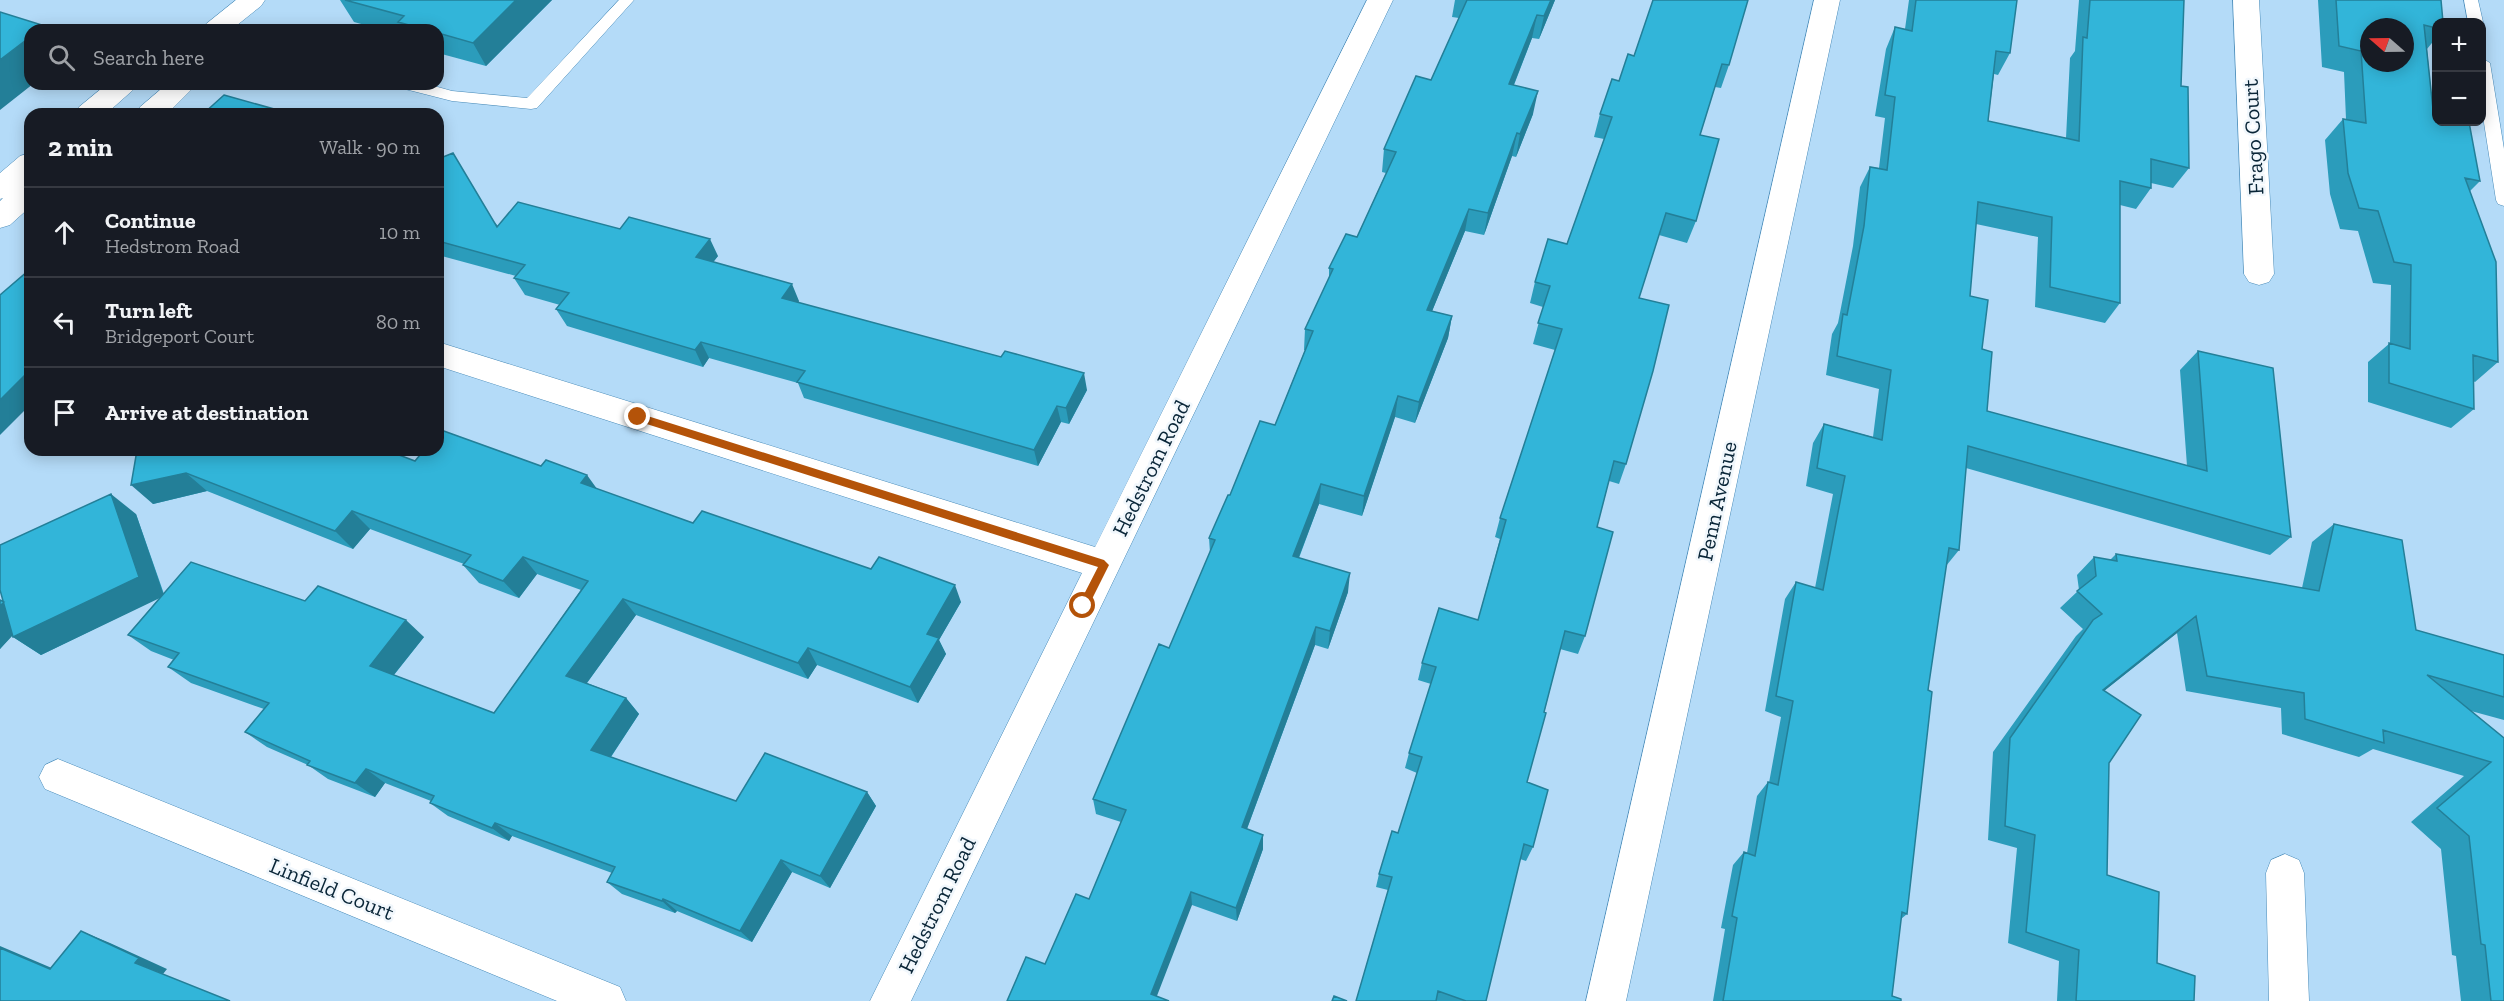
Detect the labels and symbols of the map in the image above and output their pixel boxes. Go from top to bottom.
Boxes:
north arrow [2360,18,2414,72]
street label: Frago Court [2236,78,2270,195]
street label: Hedstrom Road [1106,396,1196,540]
route end [624,403,650,429]
street label: Penn Avenue [1691,439,1743,563]
route start [1069,592,1095,618]
street label: Hedstrom Road [892,833,982,977]
street label: Linfield Court [266,852,399,927]

